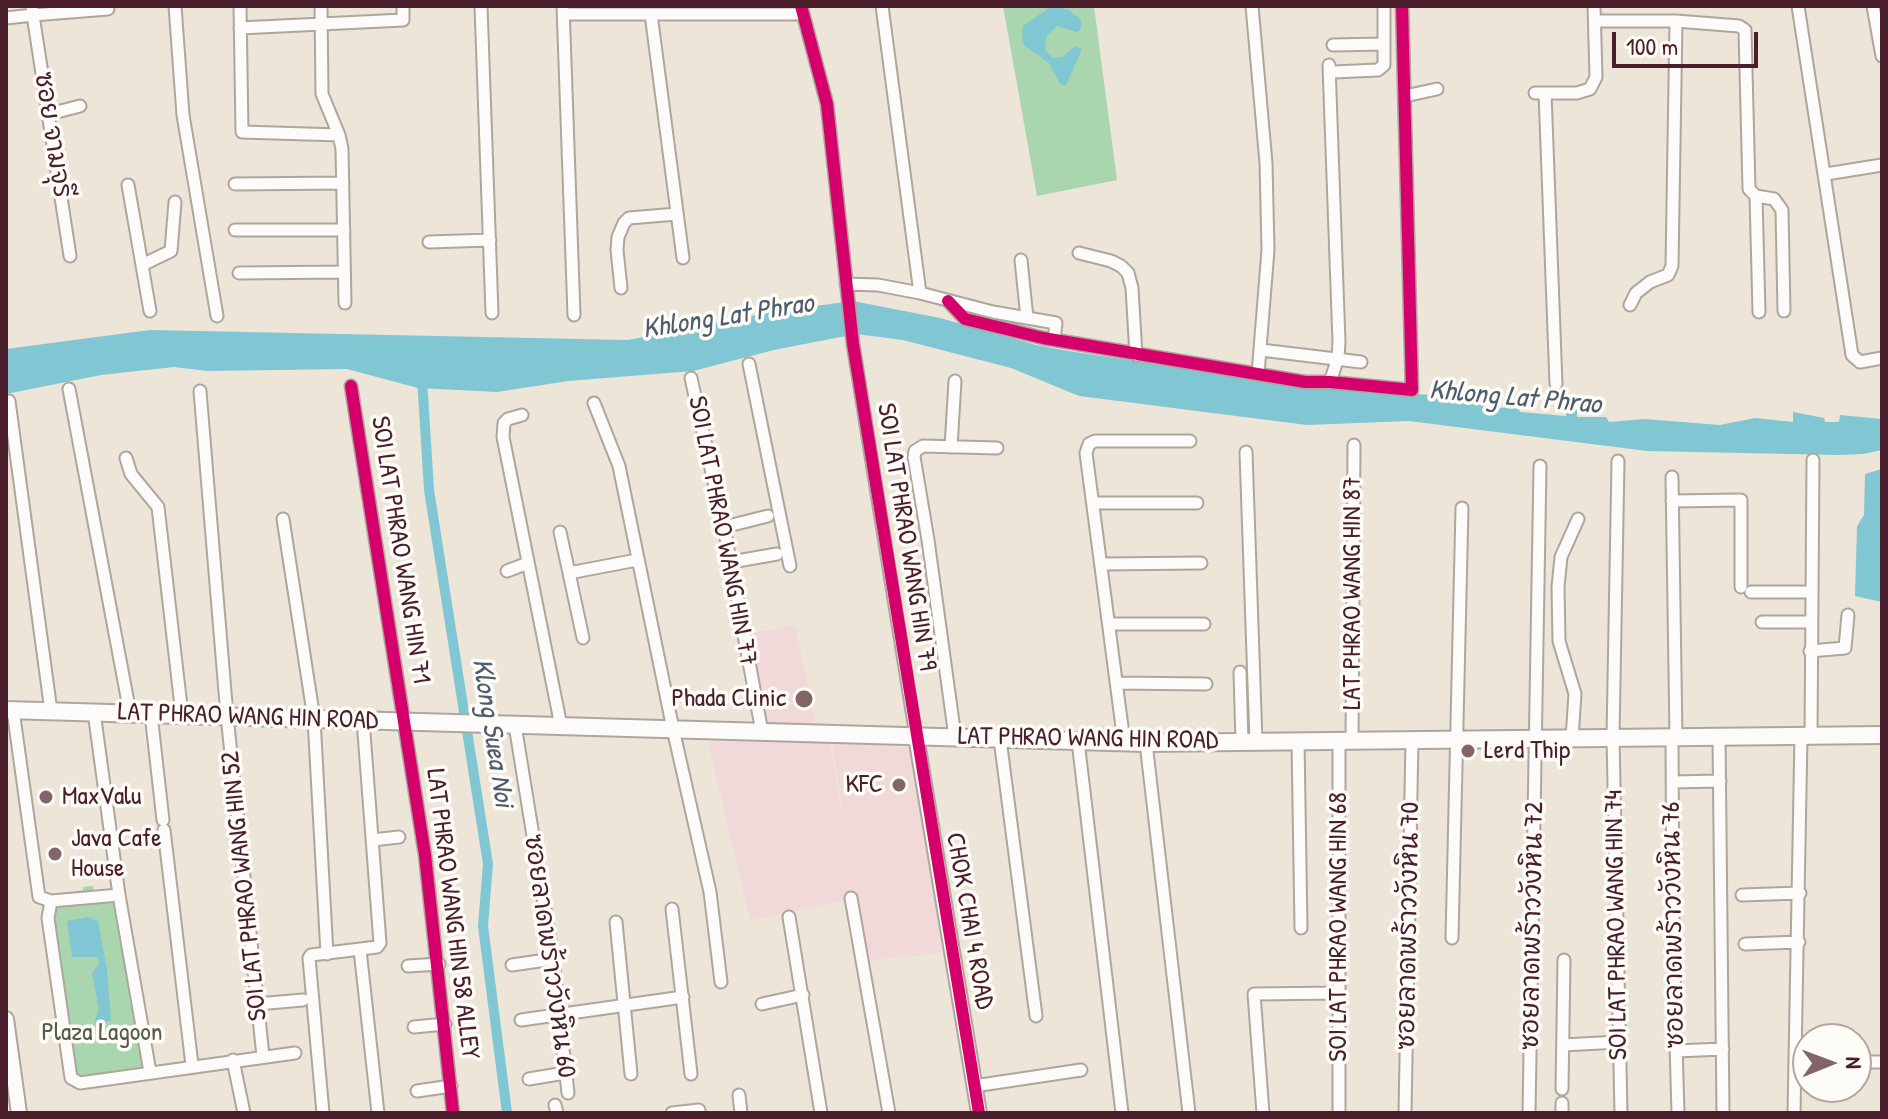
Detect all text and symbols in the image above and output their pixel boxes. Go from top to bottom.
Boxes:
scale bar [1616,16,1762,66]
text: 100 m [1626,30,1678,62]
street label: ซอย จามจุรี [27,70,77,200]
water label: Khlong Lat Phrao [640,287,816,347]
water label: Khlong Lat Phrao [1428,374,1602,422]
street label: SOI LAT PHRAO WANG HIN 77 [681,394,763,668]
street label: SOI LAT PHRAO WANG HIN 79 [869,401,943,673]
street label: SOI LAT PHRAO WANG HIN 71 [363,414,437,686]
street label: LAT PHRAO WANG HIN 87 [1337,476,1369,710]
water label: Klong Suea Noi [464,656,520,810]
place label: Phada Clinic [671,683,786,715]
marker: Phada Clinic [793,688,815,710]
street label: LAT PHRAO WANG HIN ROAD [117,697,379,737]
street label: LAT PHRAO WANG HIN ROAD [958,721,1218,757]
place label: Lerd Thip [1484,735,1570,767]
marker: Lerd Thip [1459,742,1477,760]
street label: SOI LAT PHRAO WANG HIN 52 [215,750,275,1022]
street label: LAT PHRAO WANG HIN 58 ALLEY [419,767,485,1061]
place label: KFC [845,769,883,801]
marker: KFC [890,776,908,794]
place label: MaxValu [62,781,141,813]
marker: MaxValu [37,788,55,806]
street label: SOI LAT PHRAO WANG HIN 74 [1599,790,1635,1060]
street label: SOI LAT PHRAO WANG HIN 68 [1323,792,1355,1062]
street label: ซอยลาดพร้าววังหิน 76 [1656,801,1692,1049]
street label: ซอยลาดพร้าววังหิน 70 [1391,802,1427,1050]
street label: ซอยลาดพร้าววังหิน 72 [1515,802,1551,1050]
place label: Java Cafe House [71,823,162,884]
street label: CHOK CHAI 4 ROAD [938,830,1000,1012]
street label: ซอยลาดพร้าววังหิน 60 [516,832,582,1080]
marker: Java Cafe House [46,845,64,863]
park label: Plaza Lagoon [41,1017,163,1049]
north arrow [1792,1023,1872,1103]
text: N [1839,1056,1869,1069]

